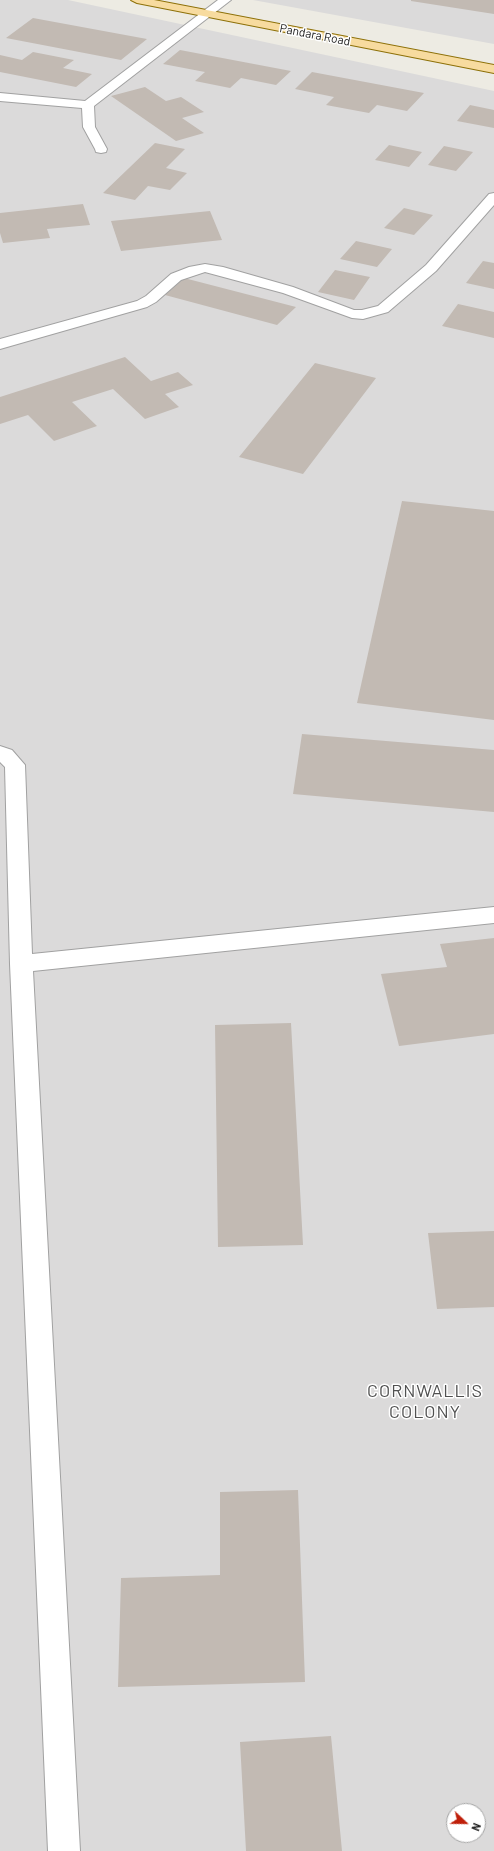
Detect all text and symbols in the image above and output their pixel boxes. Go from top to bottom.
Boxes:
street label: Pandara Road [278,21,352,49]
district label: CORNWALLIS COLONY [367,1380,483,1422]
north arrow [446,1803,486,1843]
text: N [469,1821,484,1833]

